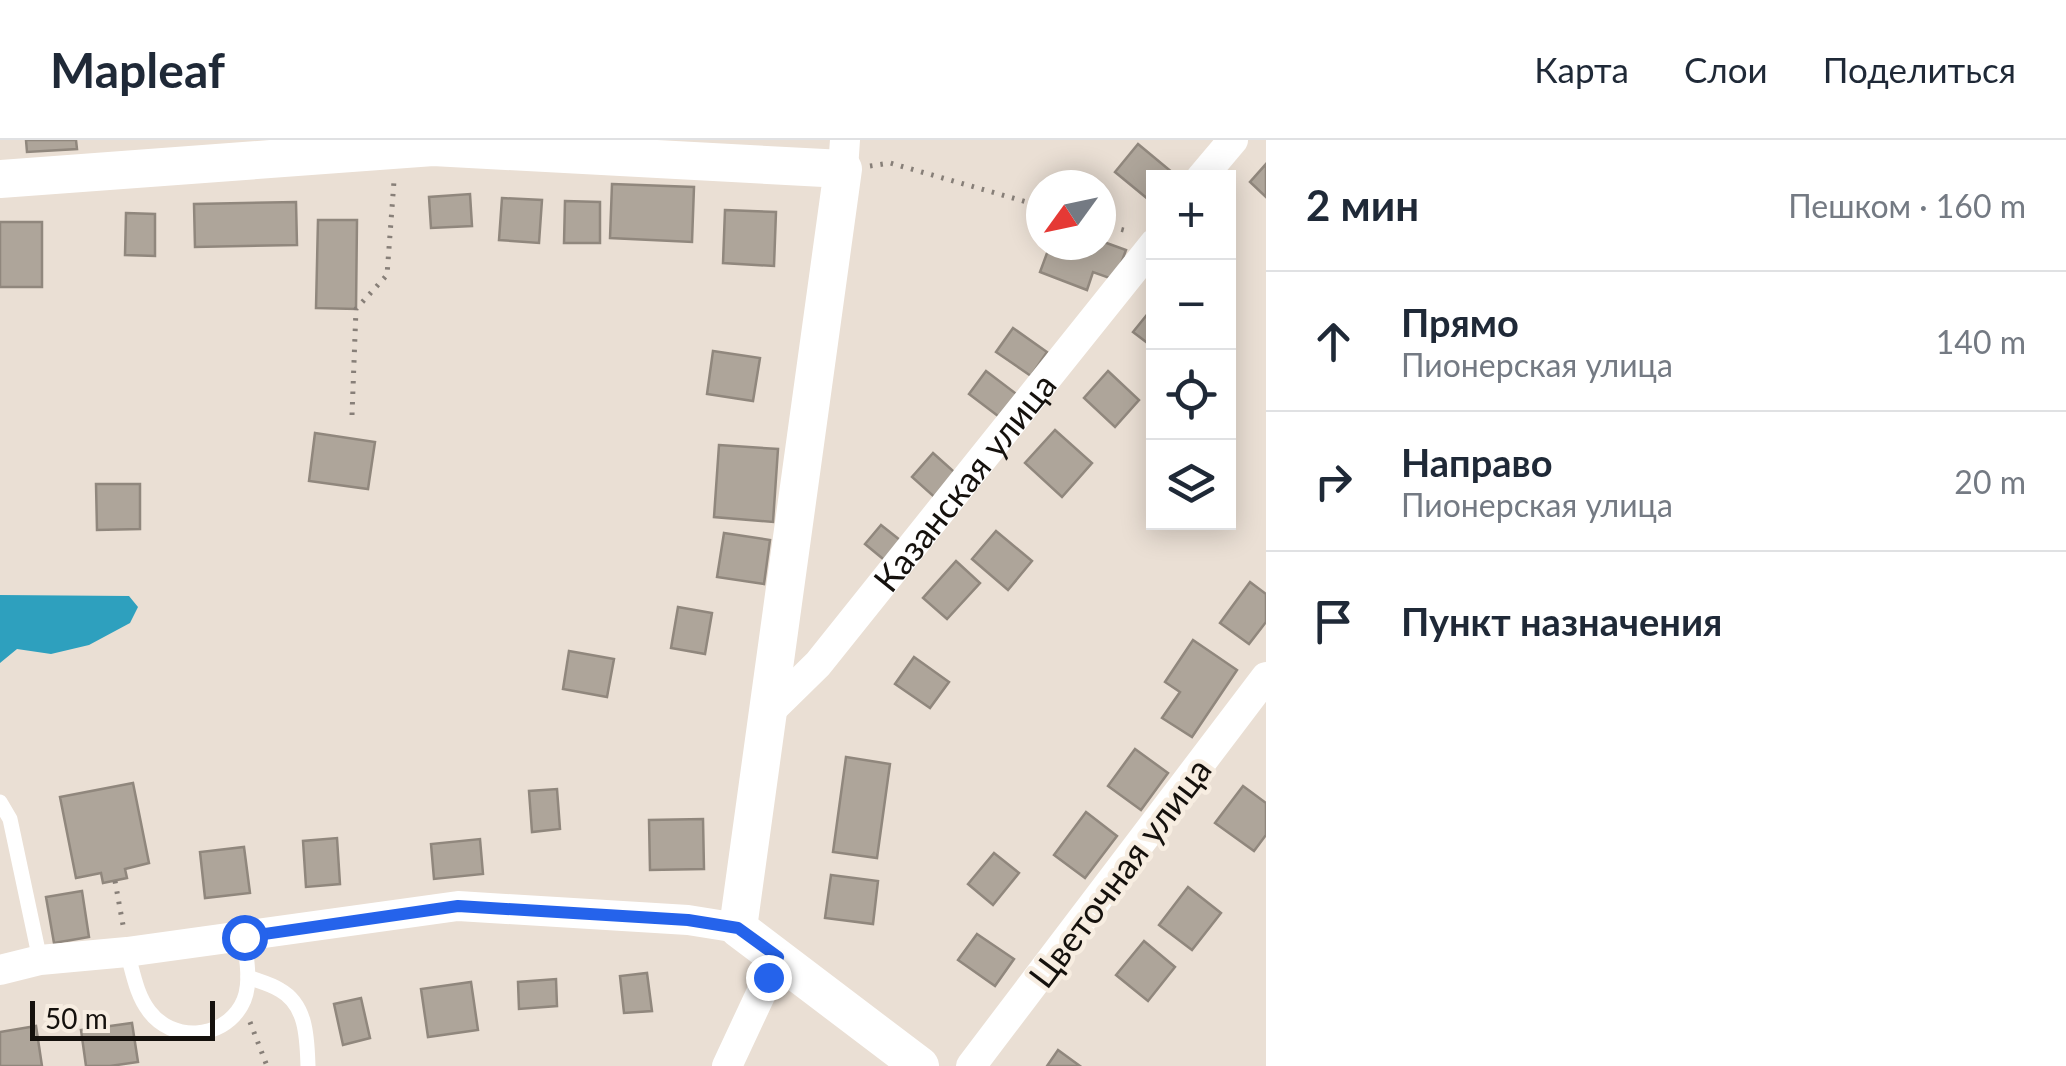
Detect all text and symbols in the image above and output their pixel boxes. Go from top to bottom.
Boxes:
text: Mapleaf [50,41,225,98]
text: Карта [1534,48,1629,90]
text: Слои [1684,48,1768,90]
text: Поделиться [1823,48,2016,90]
north arrow [1026,170,1116,260]
map controls [1146,170,1236,530]
button: + [1146,170,1236,260]
text: 2 мин [1306,180,1419,230]
text: Пешком · 160 m [1788,186,2026,225]
button: − [1146,260,1236,350]
text: Прямо [1401,299,1519,345]
icon: ahead [1306,314,1361,369]
text: 140 m [1936,322,2026,361]
text: Пионерская улица [1401,345,1673,384]
button: locate [1146,350,1236,440]
street label: Казанская улица [864,364,1064,599]
text: Направо [1401,439,1553,485]
button: layers [1146,440,1236,530]
icon: right [1306,454,1361,509]
text: 20 m [1954,462,2026,501]
text: Пионерская улица [1401,485,1673,524]
icon: arrive [1306,594,1361,649]
text: Пункт назначения [1401,598,1722,644]
street label: Цветочная улица [1019,749,1219,995]
route start [222,915,268,961]
route end [746,955,792,1001]
scale bar [30,996,215,1040]
text: 50 m [45,1001,108,1035]

